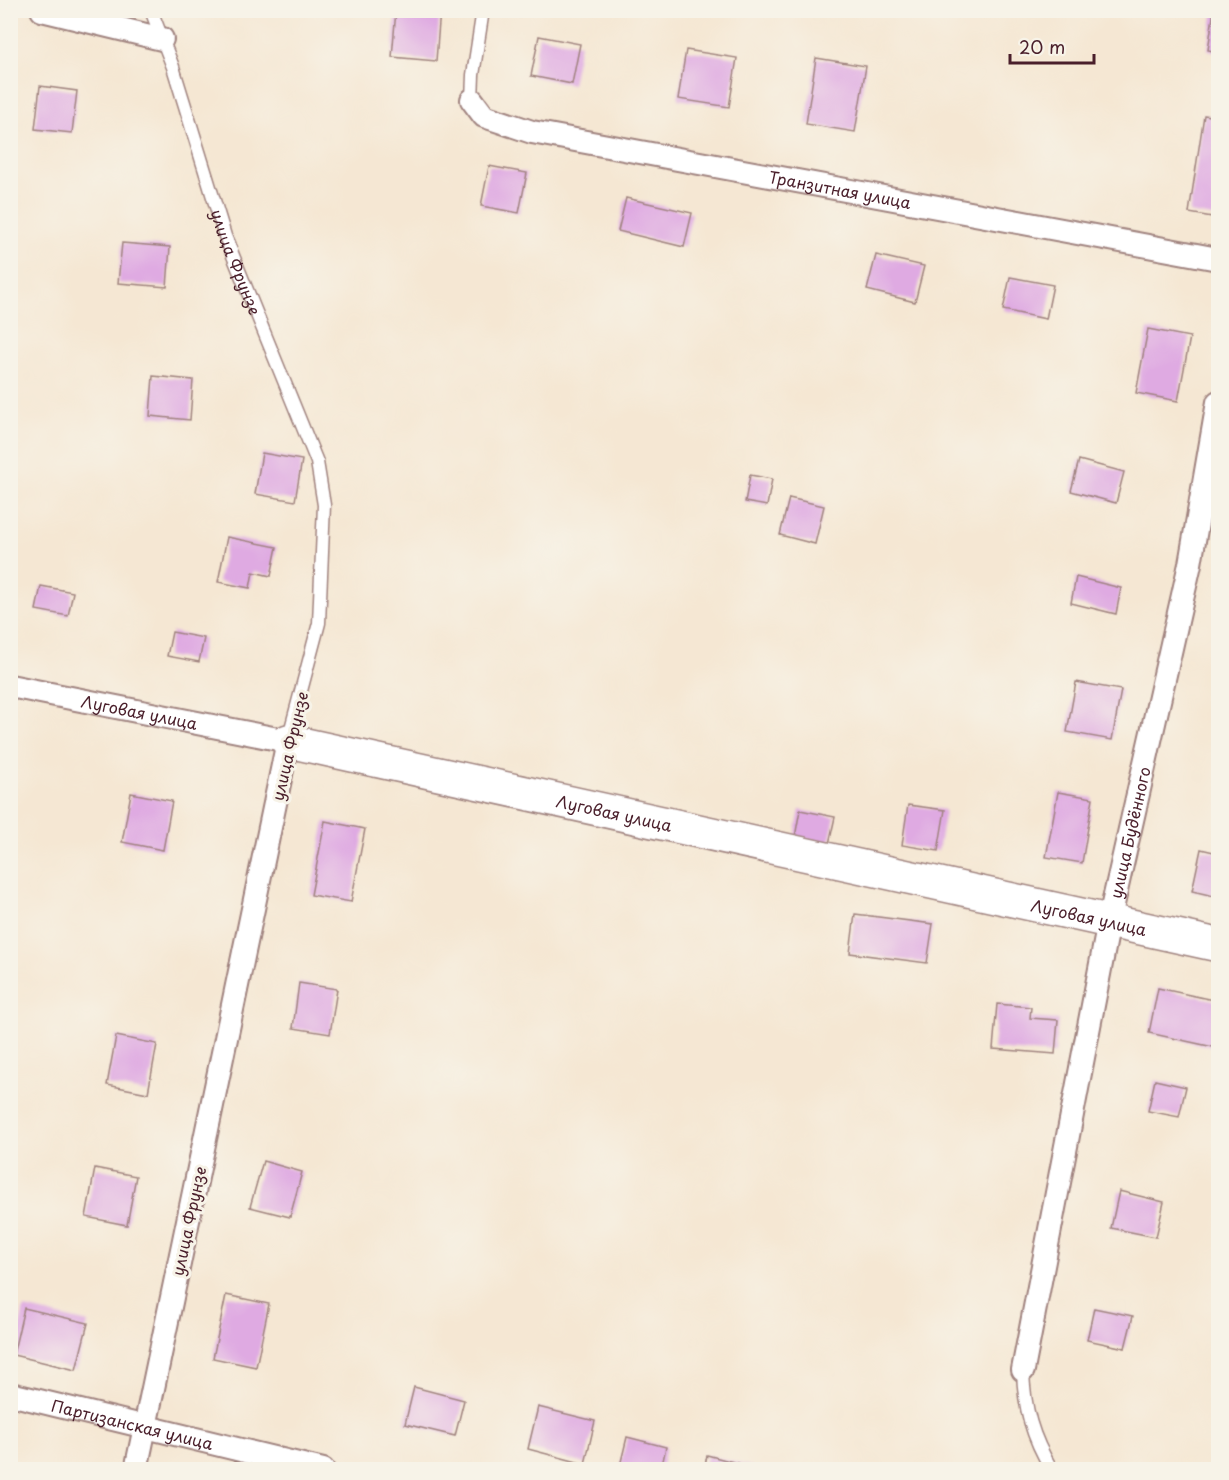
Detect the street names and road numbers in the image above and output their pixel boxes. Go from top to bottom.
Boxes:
street label: Транзитная улица [767,164,913,214]
street label: улица Фрунзе [205,206,268,318]
street label: Луговая улица [79,688,200,735]
street label: улица Фрунзе [265,689,313,803]
street label: улица Будённого [1103,764,1156,901]
street label: Луговая улица [554,788,674,837]
street label: Луговая улица [1029,892,1149,941]
street label: улица Фрунзе [165,1164,211,1278]
street label: Партизанская улица [49,1393,216,1455]

